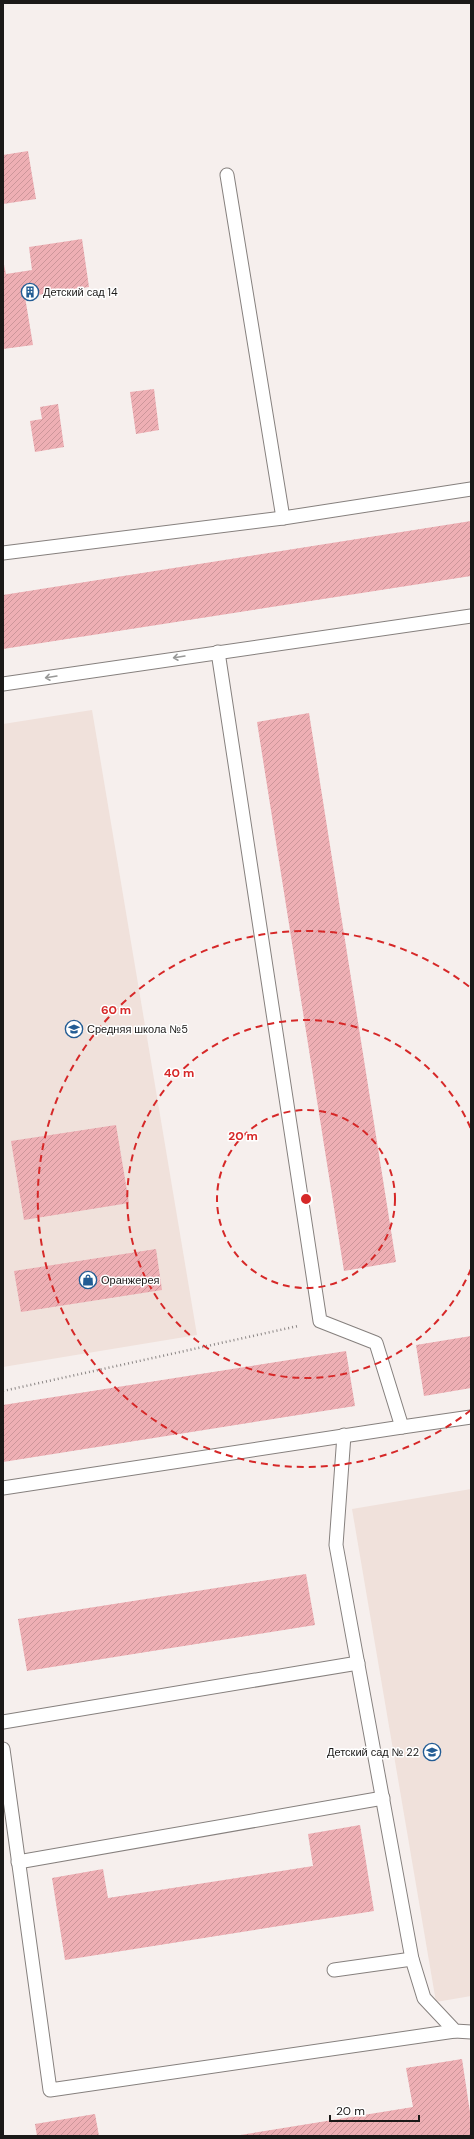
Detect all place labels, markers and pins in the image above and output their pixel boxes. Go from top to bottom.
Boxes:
building icon: Детский сад 14 [20,282,40,302]
place label: Детский сад 14 [43,285,118,299]
school or university icon: Средняя школа №5 [64,1019,84,1039]
place label: Средняя школа №5 [87,1022,188,1036]
centre of rings [299,1192,313,1206]
shop icon: Оранжерея [78,1270,98,1290]
place label: Оранжерея [101,1273,160,1287]
school or university icon: Детский сад № 22 [422,1742,442,1762]
place label: Детский сад № 22 [327,1745,419,1759]

